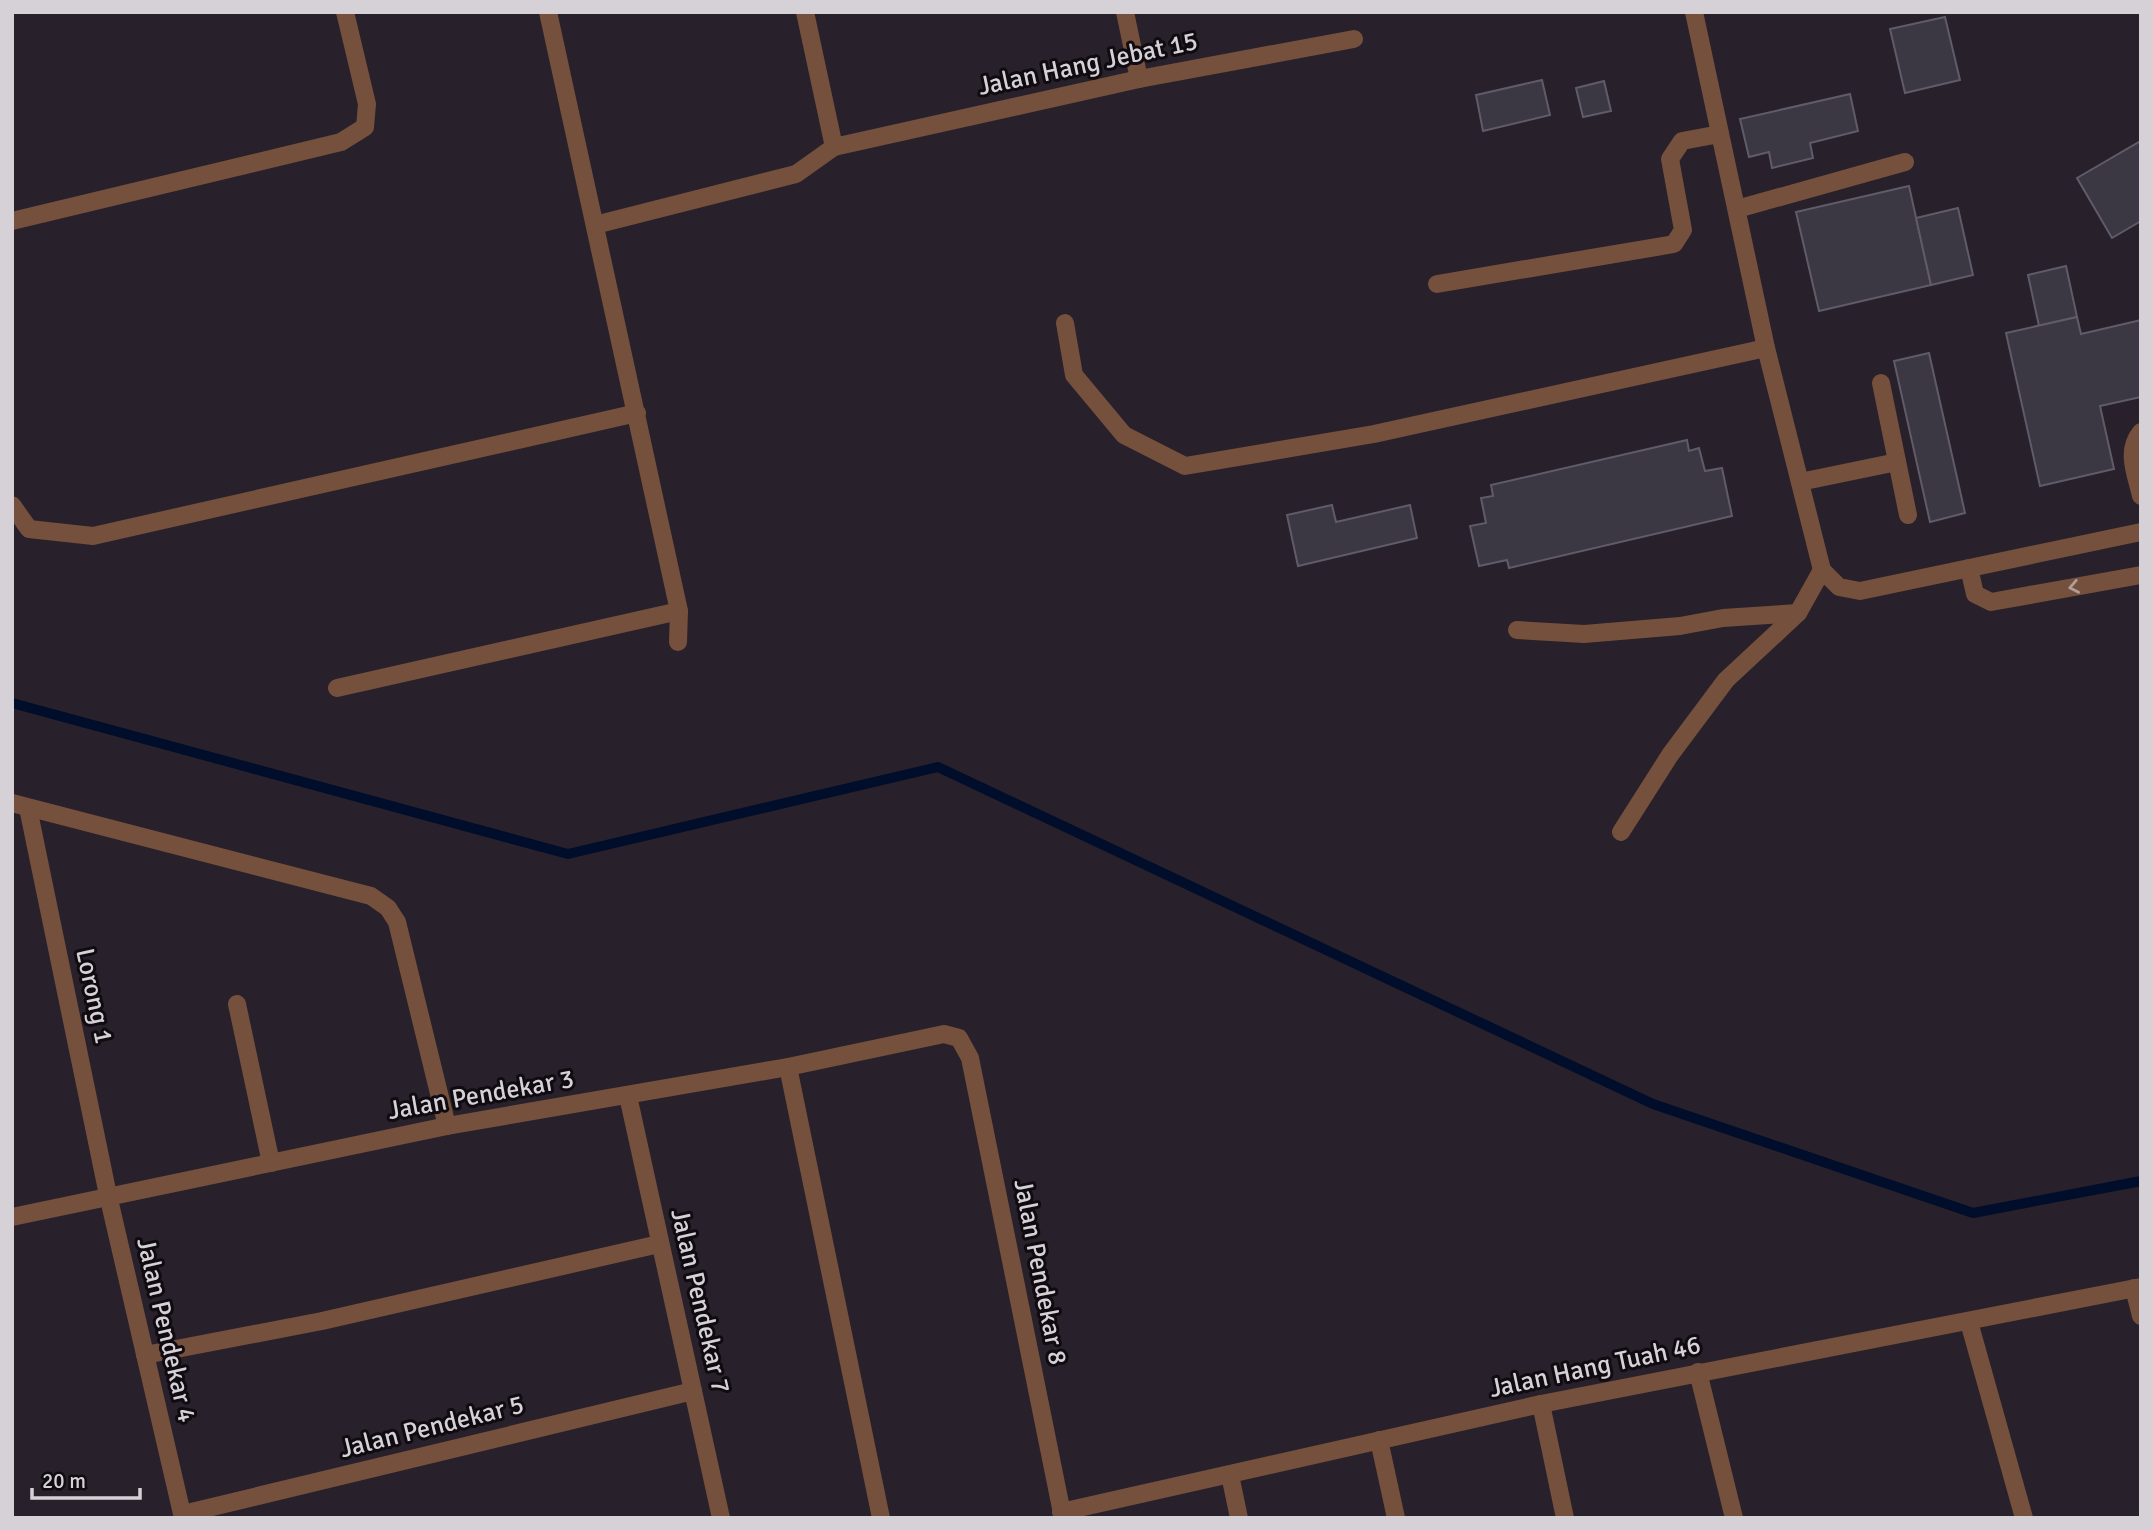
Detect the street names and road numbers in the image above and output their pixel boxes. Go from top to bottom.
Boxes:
street label: Jalan Hang Jebat 15 [975,25,1201,103]
street label: Lorong 1 [68,945,120,1047]
street label: Jalan Pendekar 3 [385,1063,577,1127]
street label: Jalan Pendekar 8 [1006,1176,1074,1368]
street label: Jalan Pendekar 7 [663,1206,737,1396]
street label: Jalan Pendekar 4 [129,1235,203,1425]
street label: Jalan Hang Tuah 46 [1486,1329,1704,1405]
street label: Jalan Pendekar 5 [337,1389,527,1465]

